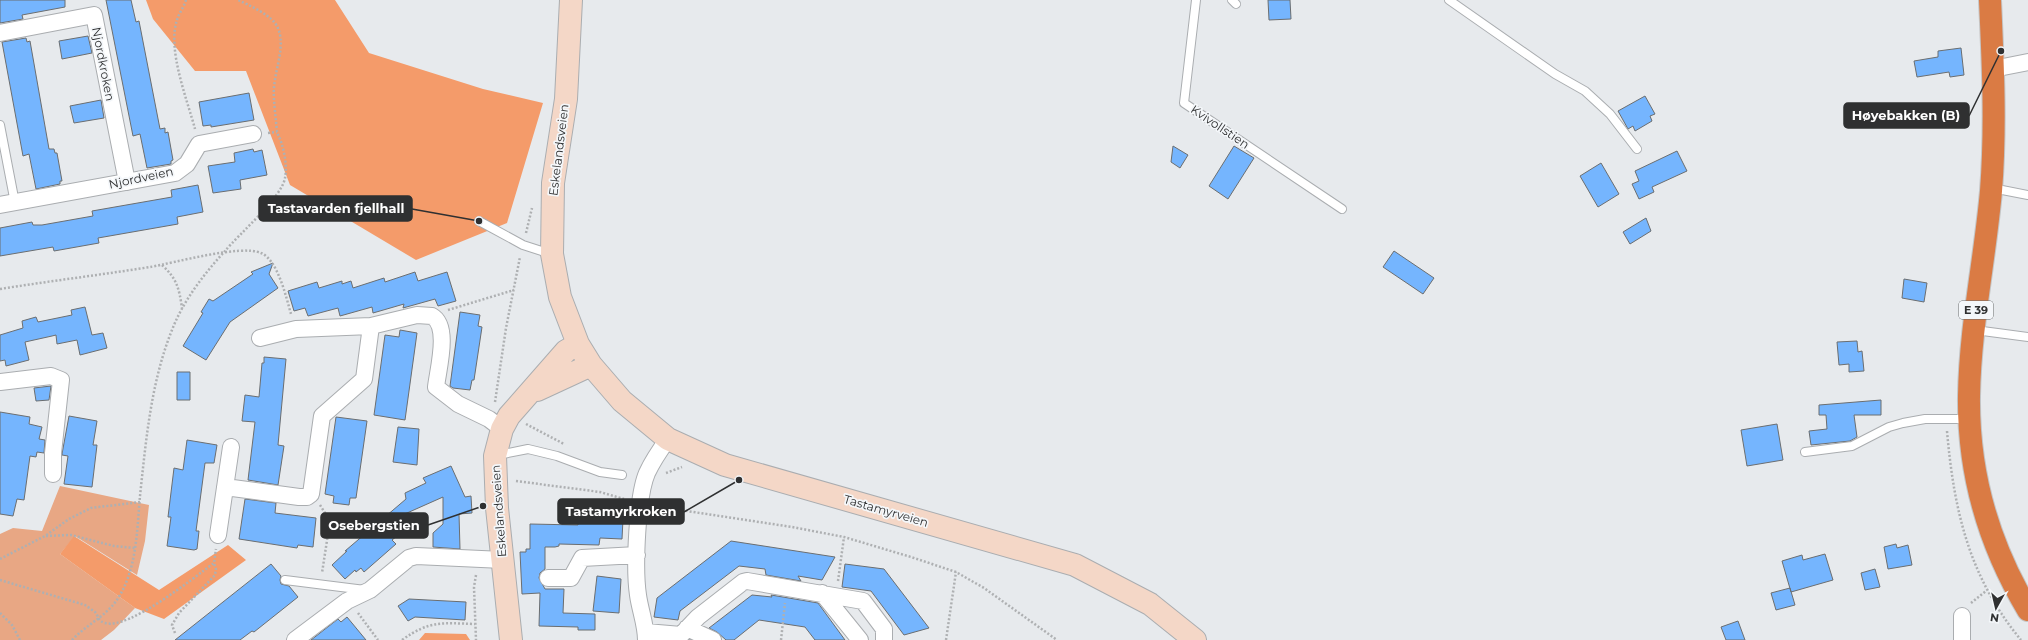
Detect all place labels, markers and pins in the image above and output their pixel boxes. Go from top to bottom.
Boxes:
callout: Høyebakken (B) [1844,103,1969,128]
callout: Tastavarden fjellhall [259,196,412,221]
callout: Tastamyrkroken [558,499,684,524]
callout: Osebergstien [321,513,428,538]

